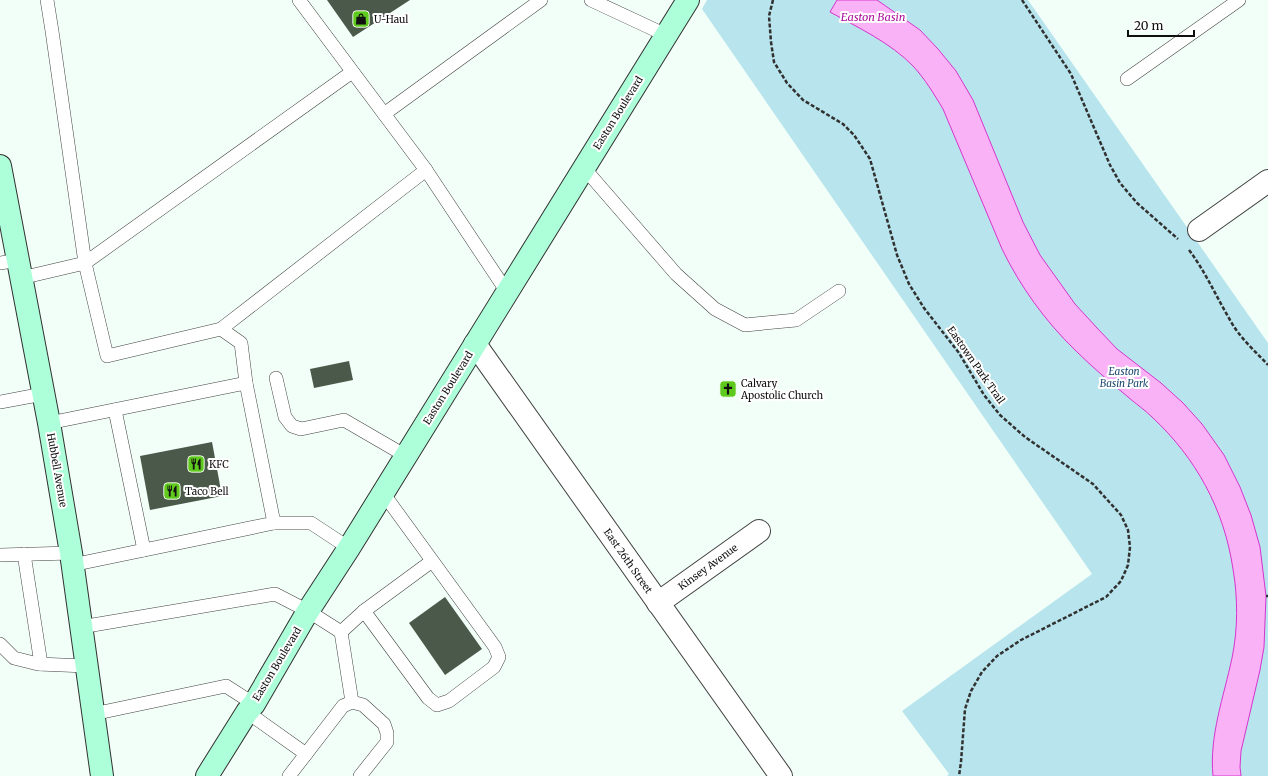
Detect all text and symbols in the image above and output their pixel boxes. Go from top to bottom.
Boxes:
shop icon: U-Haul [351,9,371,29]
water label: Easton Basin [841,10,906,24]
scale bar [1128,12,1194,38]
place label: U-Haul [374,13,408,26]
text: 20 m [1134,18,1163,33]
street label: Easton Boulevard [590,74,646,152]
street label: Eastown Park Trail [944,324,1008,406]
street label: Easton Boulevard [420,349,476,427]
park label: Easton Basin Park [1100,365,1149,390]
place label: Calvary Apostolic Church [740,377,823,402]
church icon: Calvary Apostolic Church [718,379,738,399]
street label: Hubbell Avenue [44,432,70,508]
restaurant icon: KFC [186,454,206,474]
place label: KFC [209,458,229,471]
restaurant icon: Taco Bell [162,481,182,501]
place label: Taco Bell [185,485,229,498]
street label: East 26th Street [601,526,655,596]
street label: Kinsey Avenue [676,541,740,593]
street label: Easton Boulevard [250,625,304,703]

